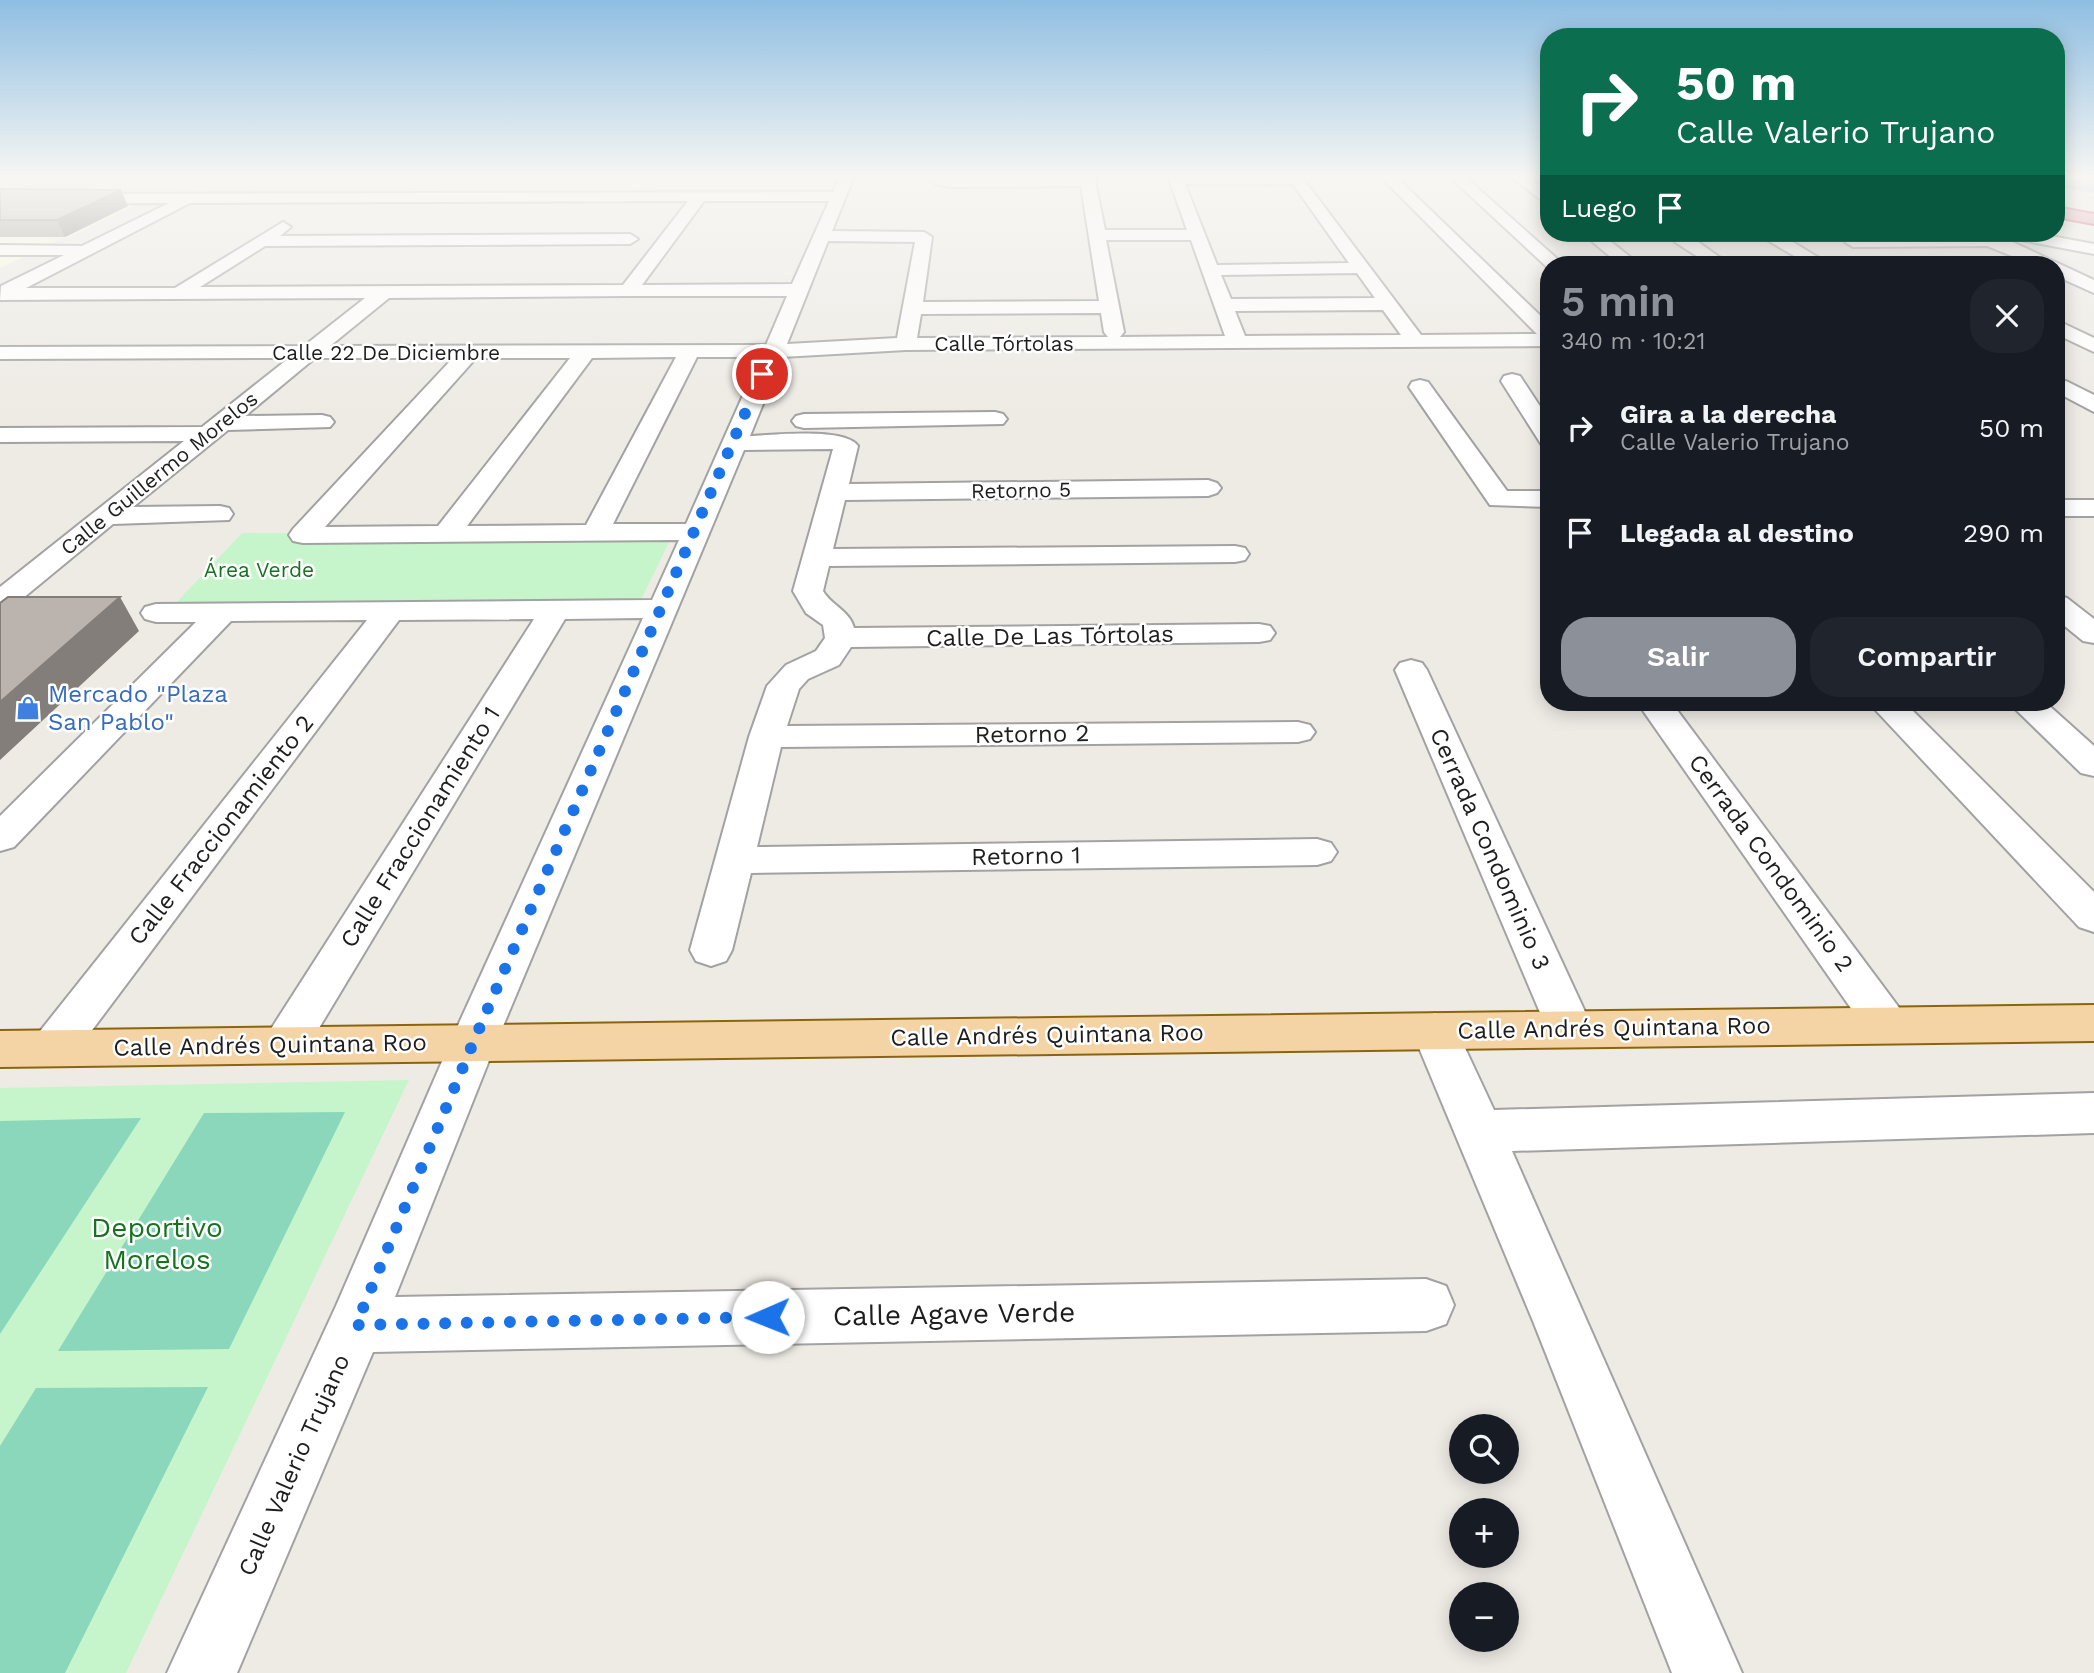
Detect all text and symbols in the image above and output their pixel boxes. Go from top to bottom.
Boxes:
text: 50 m [1676,54,1796,112]
icon: right [1561,56,1652,147]
text: Calle Valerio Trujano [1676,113,1996,151]
icon: arrive [1651,189,1689,227]
text: Luego [1561,193,1637,223]
text: 5 min [1561,277,1676,326]
button: close [1970,279,2044,353]
text: 340 m · 10:21 [1561,328,1705,355]
street label: Calle Tórtolas [934,331,1074,356]
street label: Calle 22 De Diciembre [272,340,500,365]
pin [732,344,792,404]
icon: arrive [743,355,781,393]
street label: Calle Guillermo Morelos [55,386,263,560]
text: Gira a la derecha [1620,399,1836,429]
icon: right [1561,409,1599,447]
text: 50 m [1979,413,2044,443]
text: Calle Valerio Trujano [1620,429,1850,456]
street label: Retorno 5 [971,477,1071,503]
icon: arrive [1561,514,1599,552]
text: Llegada al destino [1620,518,1854,548]
text: 290 m [1963,518,2044,548]
park label: Área Verde [204,557,314,582]
button: Salir [1561,617,1796,697]
button: Compartir [1810,617,2044,697]
street label: Calle De Las Tórtolas [926,620,1174,652]
place label: Mercado "Plaza San Pablo" [48,680,228,736]
shop icon: Mercado "Plaza San Pablo" [14,694,42,722]
street label: Calle Fraccionamiento 1 [334,701,506,953]
street label: Calle Fraccionamiento 2 [123,709,319,951]
street label: Retorno 2 [974,719,1090,749]
street label: Cerrada Condominio 3 [1424,724,1556,974]
street label: Cerrada Condominio 2 [1683,749,1859,977]
street label: Retorno 1 [971,841,1081,871]
street label: Calle Andrés Quintana Roo [1457,1011,1771,1045]
street label: Calle Andrés Quintana Roo [890,1018,1204,1052]
street label: Calle Andrés Quintana Roo [113,1028,427,1062]
park label: Deportivo Morelos [91,1211,223,1276]
position arrow [731,1280,805,1354]
street label: Calle Agave Verde [832,1295,1076,1333]
street label: Calle Valerio Trujano [232,1350,356,1580]
map controls [1449,1414,1519,1652]
button: search [1449,1414,1519,1484]
button: + [1449,1498,1519,1568]
button: − [1449,1582,1519,1652]

